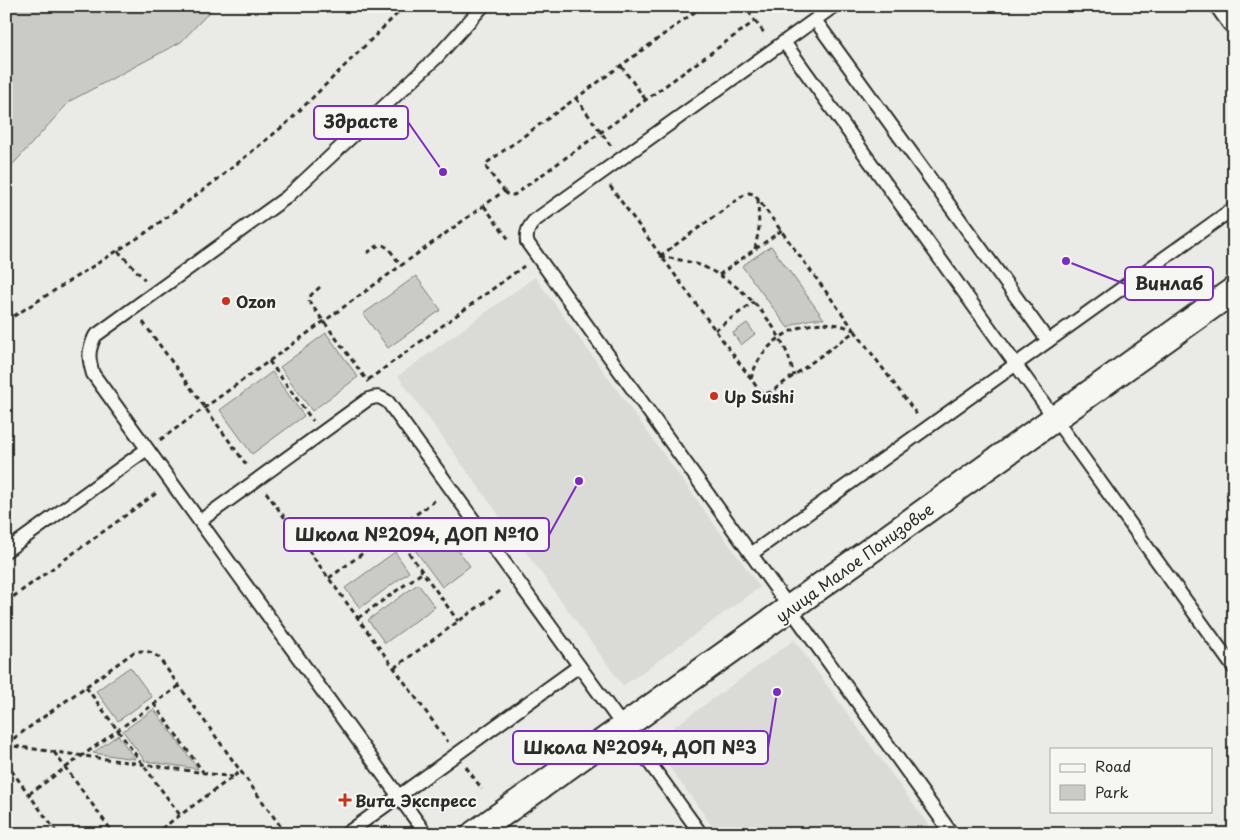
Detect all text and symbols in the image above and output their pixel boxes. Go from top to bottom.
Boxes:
callout: Здрасте [314,106,408,139]
text: Здрасте [323,107,398,134]
callout: Винлаб [1125,267,1213,300]
text: Винлаб [1135,269,1203,296]
place label: Ozon [236,289,276,313]
marker: Ozon [220,295,232,307]
place label: Up Sushi [724,384,794,408]
marker: Up Sushi [708,390,720,402]
street label: улица Малое Понизовье [770,496,938,628]
callout: Школа №2094, ДОП №10 [284,518,549,551]
text: Школа №2094, ДОП №10 [295,520,539,547]
callout: Школа №2094, ДОП №3 [513,731,768,764]
text: Школа №2094, ДОП №3 [523,733,757,760]
legend [1050,748,1212,812]
text: Road [1095,754,1131,777]
text: Park [1095,780,1129,803]
place label: Вита Экспресс [355,788,477,812]
marker: Вита Экспресс [339,794,351,806]

